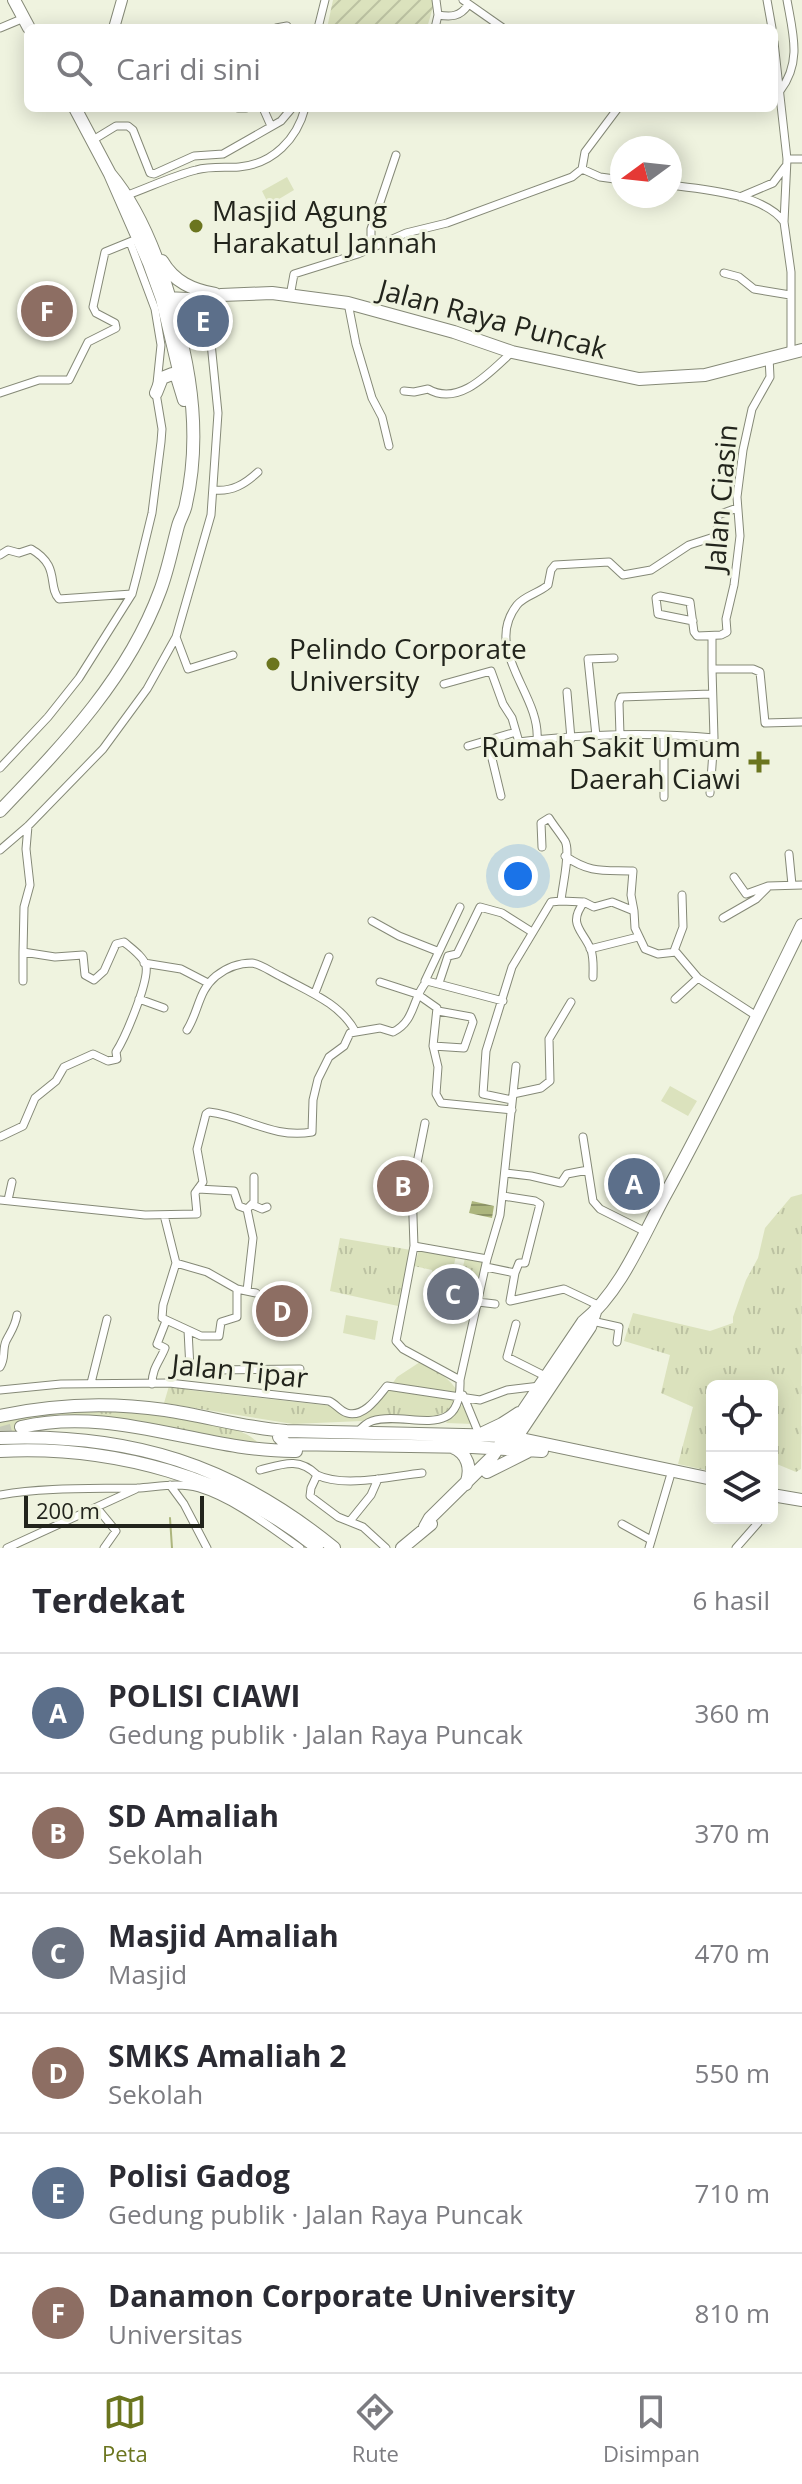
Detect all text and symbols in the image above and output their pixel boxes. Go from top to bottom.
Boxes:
search box [24,24,778,112]
icon: search [52,46,96,90]
text: Cari di sini [116,48,261,89]
north arrow [610,136,682,208]
place label: Masjid Agung Harakatul Jannah [212,191,437,261]
marker: Masjid Agung Harakatul Jannah [187,217,205,235]
street label: Jalan Raya Puncak [372,268,612,367]
pin: F [21,281,73,341]
pin: E [177,291,229,351]
street label: Jalan Ciasin [694,423,745,576]
place label: Pelindo Corporate University [289,629,527,699]
marker: Pelindo Corporate University [264,655,282,673]
place label: Rumah Sakit Umum Daerah Ciawi [481,727,741,797]
marker: Rumah Sakit Umum Daerah Ciawi [748,751,770,773]
your location [498,856,538,896]
pin: A [608,1154,660,1214]
pin: B [377,1156,429,1216]
pin: C [427,1264,479,1324]
pin: D [256,1281,308,1341]
street label: Jalan Tipar [167,1344,311,1396]
map controls [706,1380,778,1524]
button: locate [706,1380,778,1452]
button: layers [706,1452,778,1524]
scale bar [24,1492,204,1528]
text: 200 m [36,1495,100,1525]
text: Terdekat [32,1577,185,1623]
text: 6 hasil [692,1582,770,1618]
text: POLISI CIAWI [108,1675,301,1716]
text: A [49,1695,67,1731]
text: 360 m [695,1695,770,1731]
text: Gedung publik · Jalan Raya Puncak [108,1716,523,1752]
text: SD Amaliah [108,1795,279,1836]
text: B [49,1815,67,1851]
text: 370 m [695,1815,770,1851]
text: Sekolah [108,1836,203,1872]
text: Masjid Amaliah [108,1915,339,1956]
text: C [50,1935,66,1971]
text: 470 m [695,1935,770,1971]
text: Masjid [108,1956,187,1992]
text: SMKS Amaliah 2 [108,2035,346,2076]
text: D [48,2055,68,2091]
text: 550 m [695,2055,770,2091]
text: Sekolah [108,2076,203,2112]
text: Polisi Gadog [108,2155,290,2196]
text: E [51,2175,65,2211]
text: 710 m [695,2175,770,2211]
text: Gedung publik · Jalan Raya Puncak [108,2196,523,2232]
text: Danamon Corporate University [108,2275,575,2316]
text: F [51,2295,65,2331]
text: 810 m [695,2295,770,2331]
text: Universitas [108,2316,243,2352]
tab: Peta [102,2390,148,2468]
tab: Rute [352,2390,399,2468]
tab: Disimpan [603,2390,700,2468]

